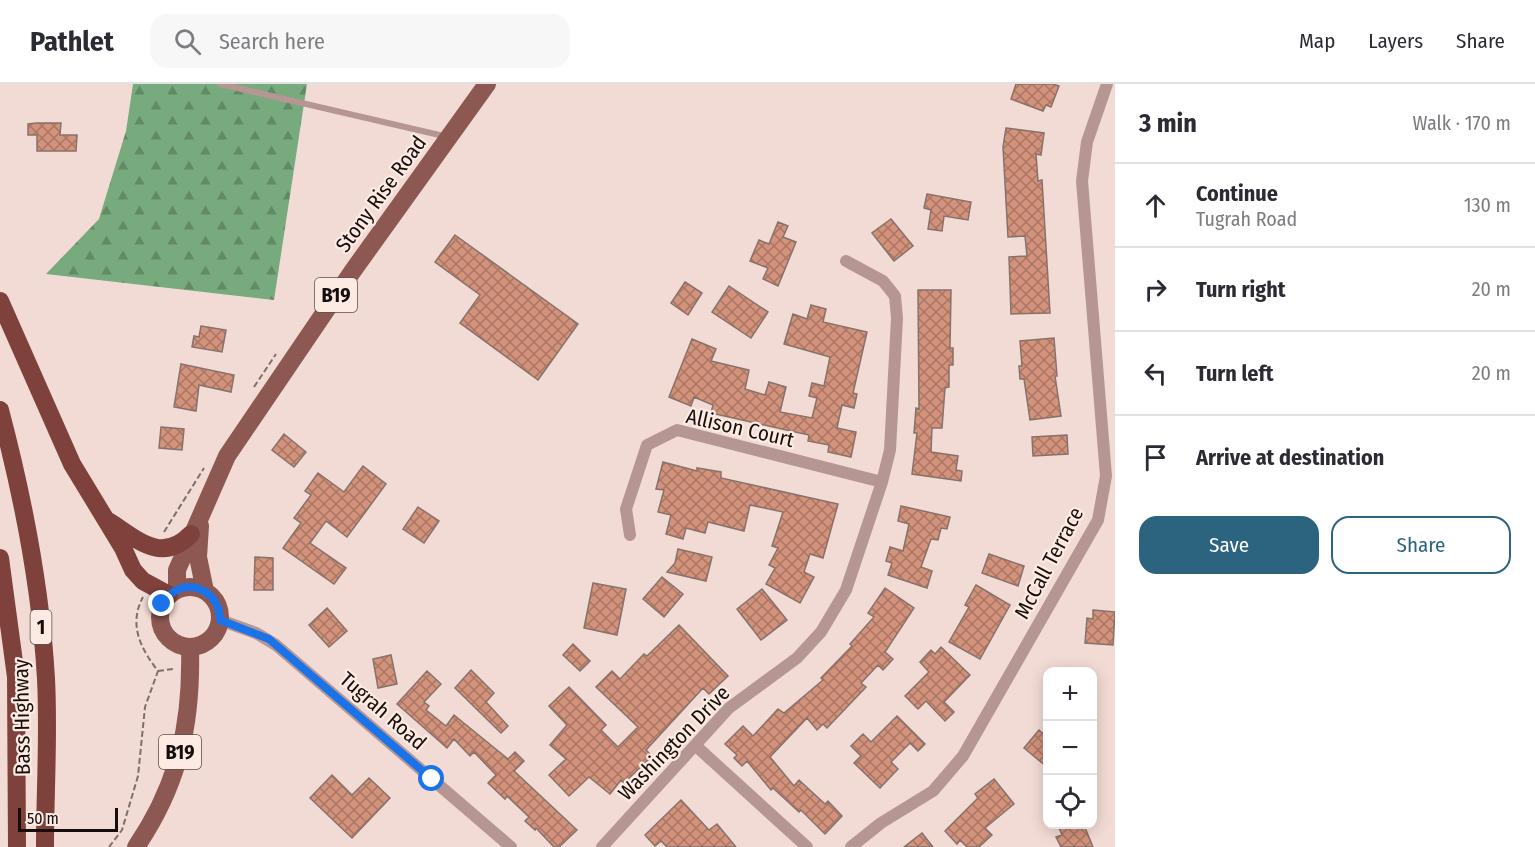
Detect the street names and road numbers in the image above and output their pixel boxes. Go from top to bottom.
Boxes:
street label: Stony Rise Road [330,131,432,257]
road number: B19 [315,278,357,312]
street label: Allison Court [684,403,797,453]
street label: McCall Terrace [1009,503,1089,623]
road number: 1 [30,610,51,644]
street label: Bass Highway [8,658,36,775]
street label: Tugrah Road [334,666,432,756]
street label: Washington Drive [613,680,735,806]
road number: B19 [159,735,201,769]

